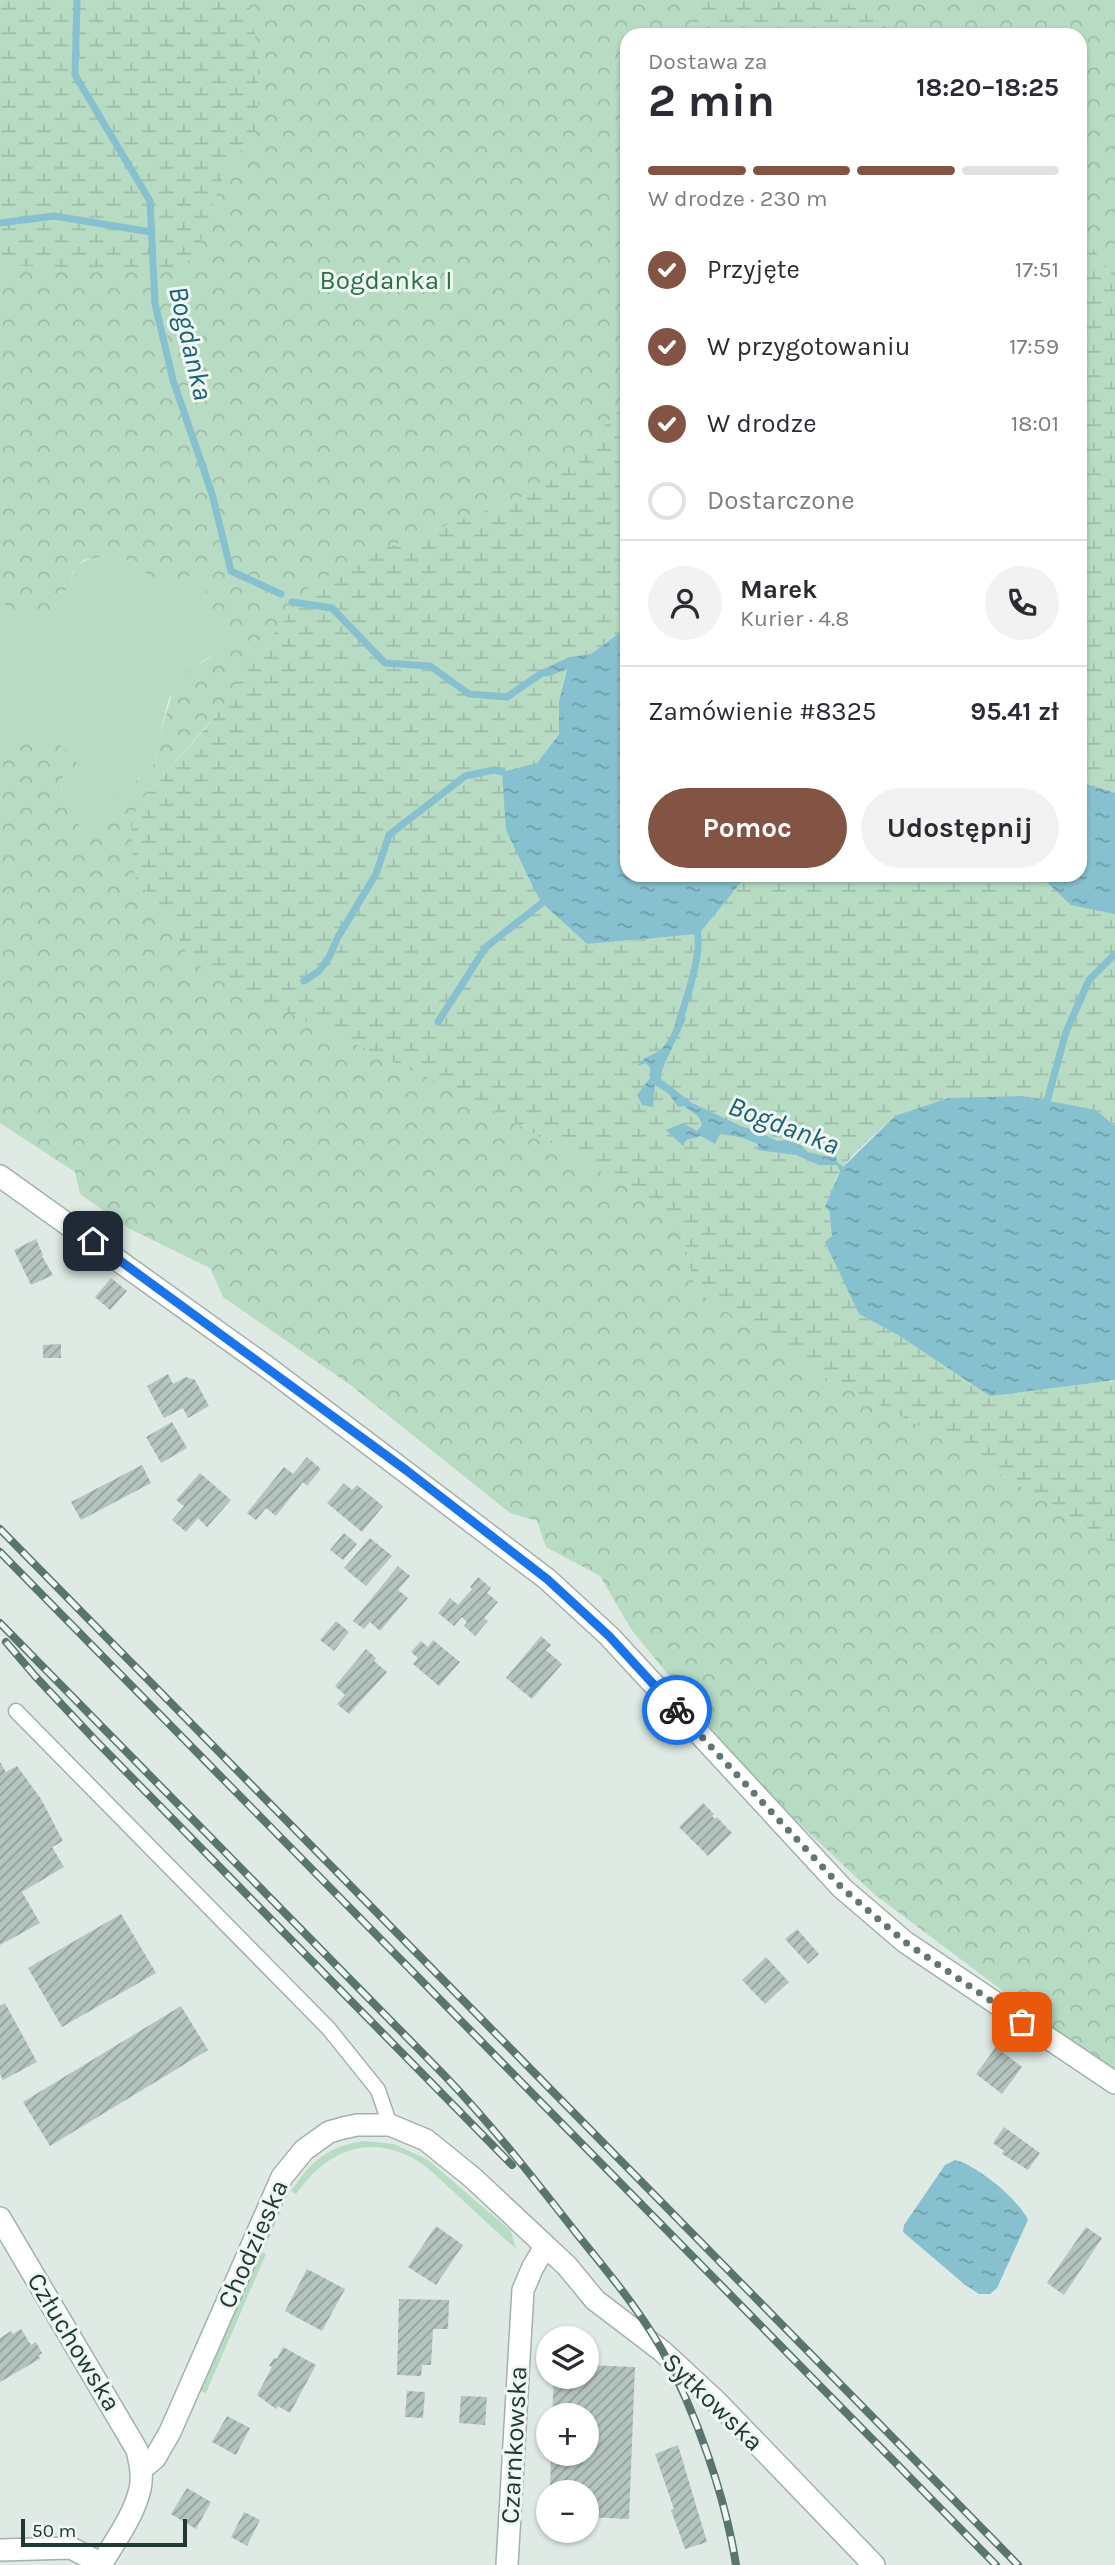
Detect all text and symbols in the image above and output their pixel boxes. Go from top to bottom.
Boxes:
text: Dostawa za [648,48,768,75]
text: 18:20–18:25 [916,72,1059,103]
text: 2 min [648,74,775,128]
text: W drodze · 230 m [648,185,827,212]
icon: check [648,251,686,289]
text: Przyjęte [707,254,800,285]
text: 17:51 [1015,256,1059,283]
park label: Bogdanka I [320,265,452,296]
water label: Bogdanka [162,283,220,403]
icon: check [648,328,686,366]
text: W przygotowaniu [707,331,910,362]
text: 17:59 [1009,333,1059,360]
icon: check [648,405,686,443]
text: W drodze [707,408,817,439]
text: 18:01 [1011,410,1059,437]
text: Dostarczone [707,485,855,516]
button: person [648,566,722,640]
button: phone [985,566,1059,640]
text: Marek [740,574,817,605]
text: Kurier · 4.8 [740,605,849,632]
text: Zamówienie #8325 [648,696,876,727]
text: 95.41 zł [970,696,1059,727]
button: Pomoc [648,788,847,868]
button: Udostępnij [861,788,1059,868]
water label: Bogdanka [724,1089,844,1161]
pin [63,1211,123,1271]
icon: home [74,1222,112,1260]
courier [642,1675,712,1745]
icon: bike [658,1691,696,1729]
pin [992,1992,1052,2052]
icon: bag [1003,2003,1041,2041]
street label: Chodzieska [211,2175,295,2313]
street label: Człuchowska [21,2267,127,2417]
map controls [536,2326,599,2543]
button: layers [536,2326,599,2389]
street label: Sytkowska [656,2346,770,2458]
street label: Czarnkowska [494,2365,534,2525]
button: + [536,2403,599,2466]
button: − [536,2480,599,2543]
scale bar [21,2516,187,2548]
text: 50 m [32,2520,76,2542]

